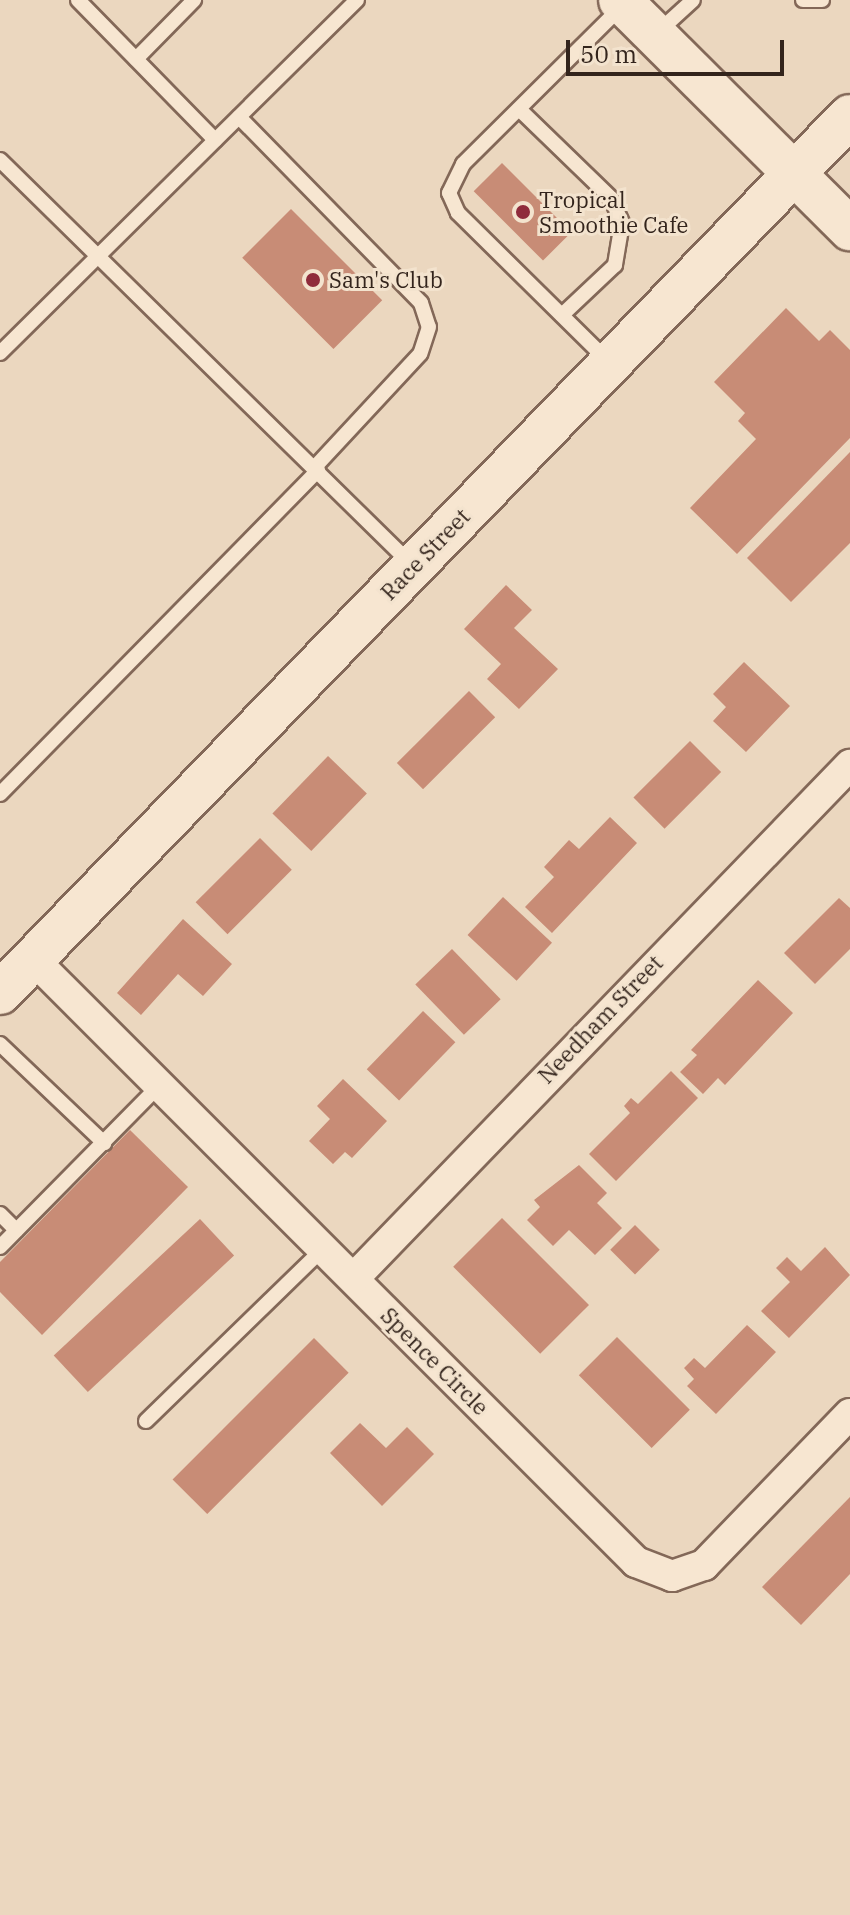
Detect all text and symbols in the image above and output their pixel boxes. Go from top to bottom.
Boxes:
scale bar [570,24,788,74]
text: 50 m [580,38,637,70]
place label: Tropical Smoothie Cafe [539,186,688,238]
marker: Tropical Smoothie Cafe [514,203,532,221]
place label: Sam's Club [329,267,443,293]
marker: Sam's Club [304,271,322,289]
street label: Race Street [375,503,475,605]
street label: Needham Street [532,949,668,1089]
street label: Spence Circle [376,1302,494,1420]

